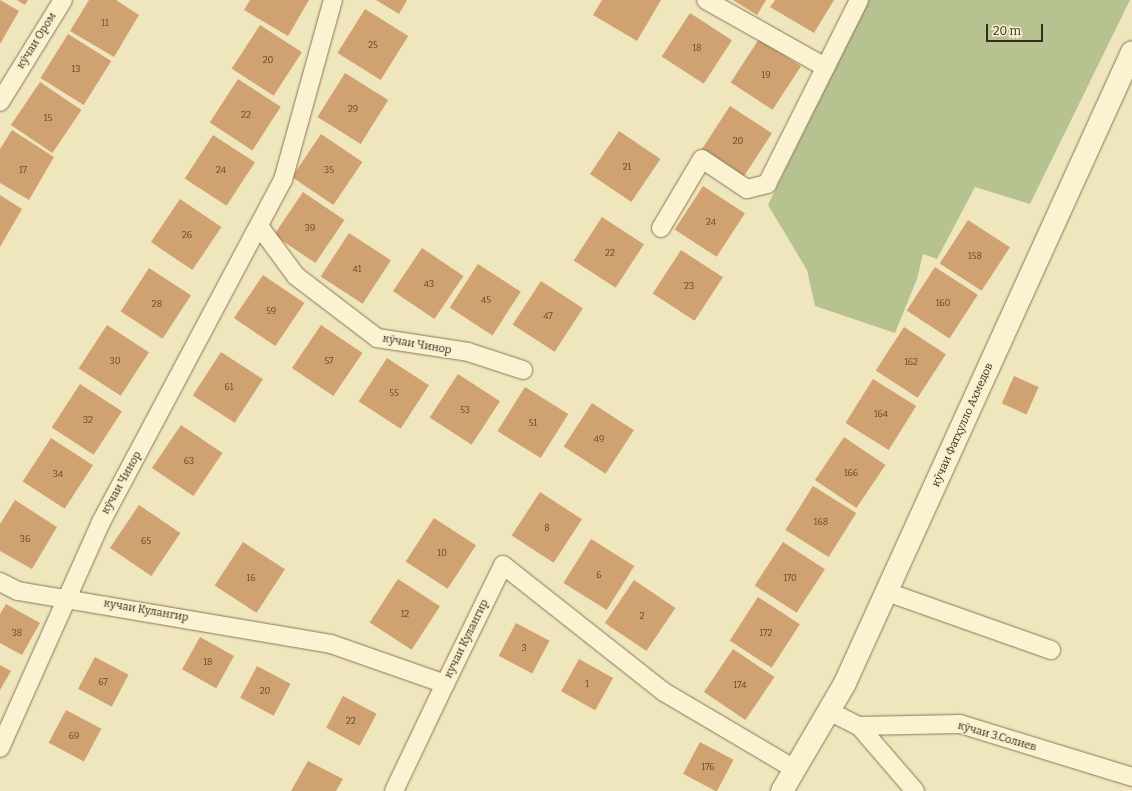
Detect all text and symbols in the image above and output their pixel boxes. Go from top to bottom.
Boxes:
street label: кӯчаи Ором [15,10,59,72]
scale bar [988,16,1045,42]
house number: 11 [101,18,109,28]
text: 20 m [993,24,1021,38]
house number: 25 [368,40,378,50]
house number: 18 [692,43,702,53]
house number: 20 [263,55,273,65]
house number: 13 [72,64,80,74]
house number: 19 [762,70,770,80]
house number: 29 [348,104,358,114]
house number: 22 [241,110,251,120]
house number: 15 [44,113,52,123]
house number: 20 [733,136,743,146]
house number: 21 [623,162,631,172]
house number: 17 [19,165,27,175]
house number: 24 [216,165,226,175]
house number: 35 [324,165,334,175]
house number: 24 [706,217,716,227]
house number: 39 [305,223,315,233]
house number: 26 [182,230,192,240]
house number: 22 [605,248,615,258]
house number: 158 [968,251,982,261]
house number: 41 [353,264,361,274]
house number: 43 [424,279,434,289]
house number: 23 [684,281,694,291]
house number: 45 [481,295,491,305]
house number: 160 [936,298,950,308]
house number: 28 [152,299,162,309]
house number: 59 [266,306,276,316]
house number: 47 [543,311,553,321]
street label: кӯчаи Чинор [382,332,452,358]
house number: 30 [110,356,120,366]
house number: 57 [324,356,334,366]
house number: 162 [904,357,918,367]
street label: кӯчаи Фатҳулло Ахмедов [930,361,996,489]
house number: 61 [225,382,233,392]
house number: 55 [389,388,399,398]
house number: 53 [460,405,470,415]
house number: 164 [874,409,888,419]
house number: 32 [83,415,93,425]
house number: 51 [529,418,537,428]
house number: 49 [594,434,604,444]
street label: кӯчаи Чинор [99,449,145,517]
house number: 63 [184,456,194,466]
house number: 166 [844,468,858,478]
house number: 34 [53,469,63,479]
house number: 168 [814,517,828,527]
house number: 8 [544,523,550,533]
house number: 36 [20,534,30,544]
house number: 65 [141,536,151,546]
house number: 10 [437,548,447,558]
house number: 6 [596,570,602,580]
house number: 16 [247,573,255,583]
house number: 170 [783,573,797,583]
street label: кучаи Кулангир [103,597,189,625]
street label: кучаи Кулангир [442,598,492,680]
house number: 12 [401,609,409,619]
house number: 2 [640,611,644,621]
house number: 38 [12,628,22,638]
house number: 172 [760,628,772,638]
house number: 3 [521,643,527,653]
house number: 18 [203,657,213,667]
house number: 67 [98,677,108,687]
house number: 1 [585,679,589,689]
house number: 174 [733,680,747,690]
house number: 20 [260,686,270,696]
house number: 22 [346,716,356,726]
street label: кӯчаи З.Солиев [956,719,1038,755]
house number: 69 [69,731,79,741]
house number: 176 [701,762,715,772]

